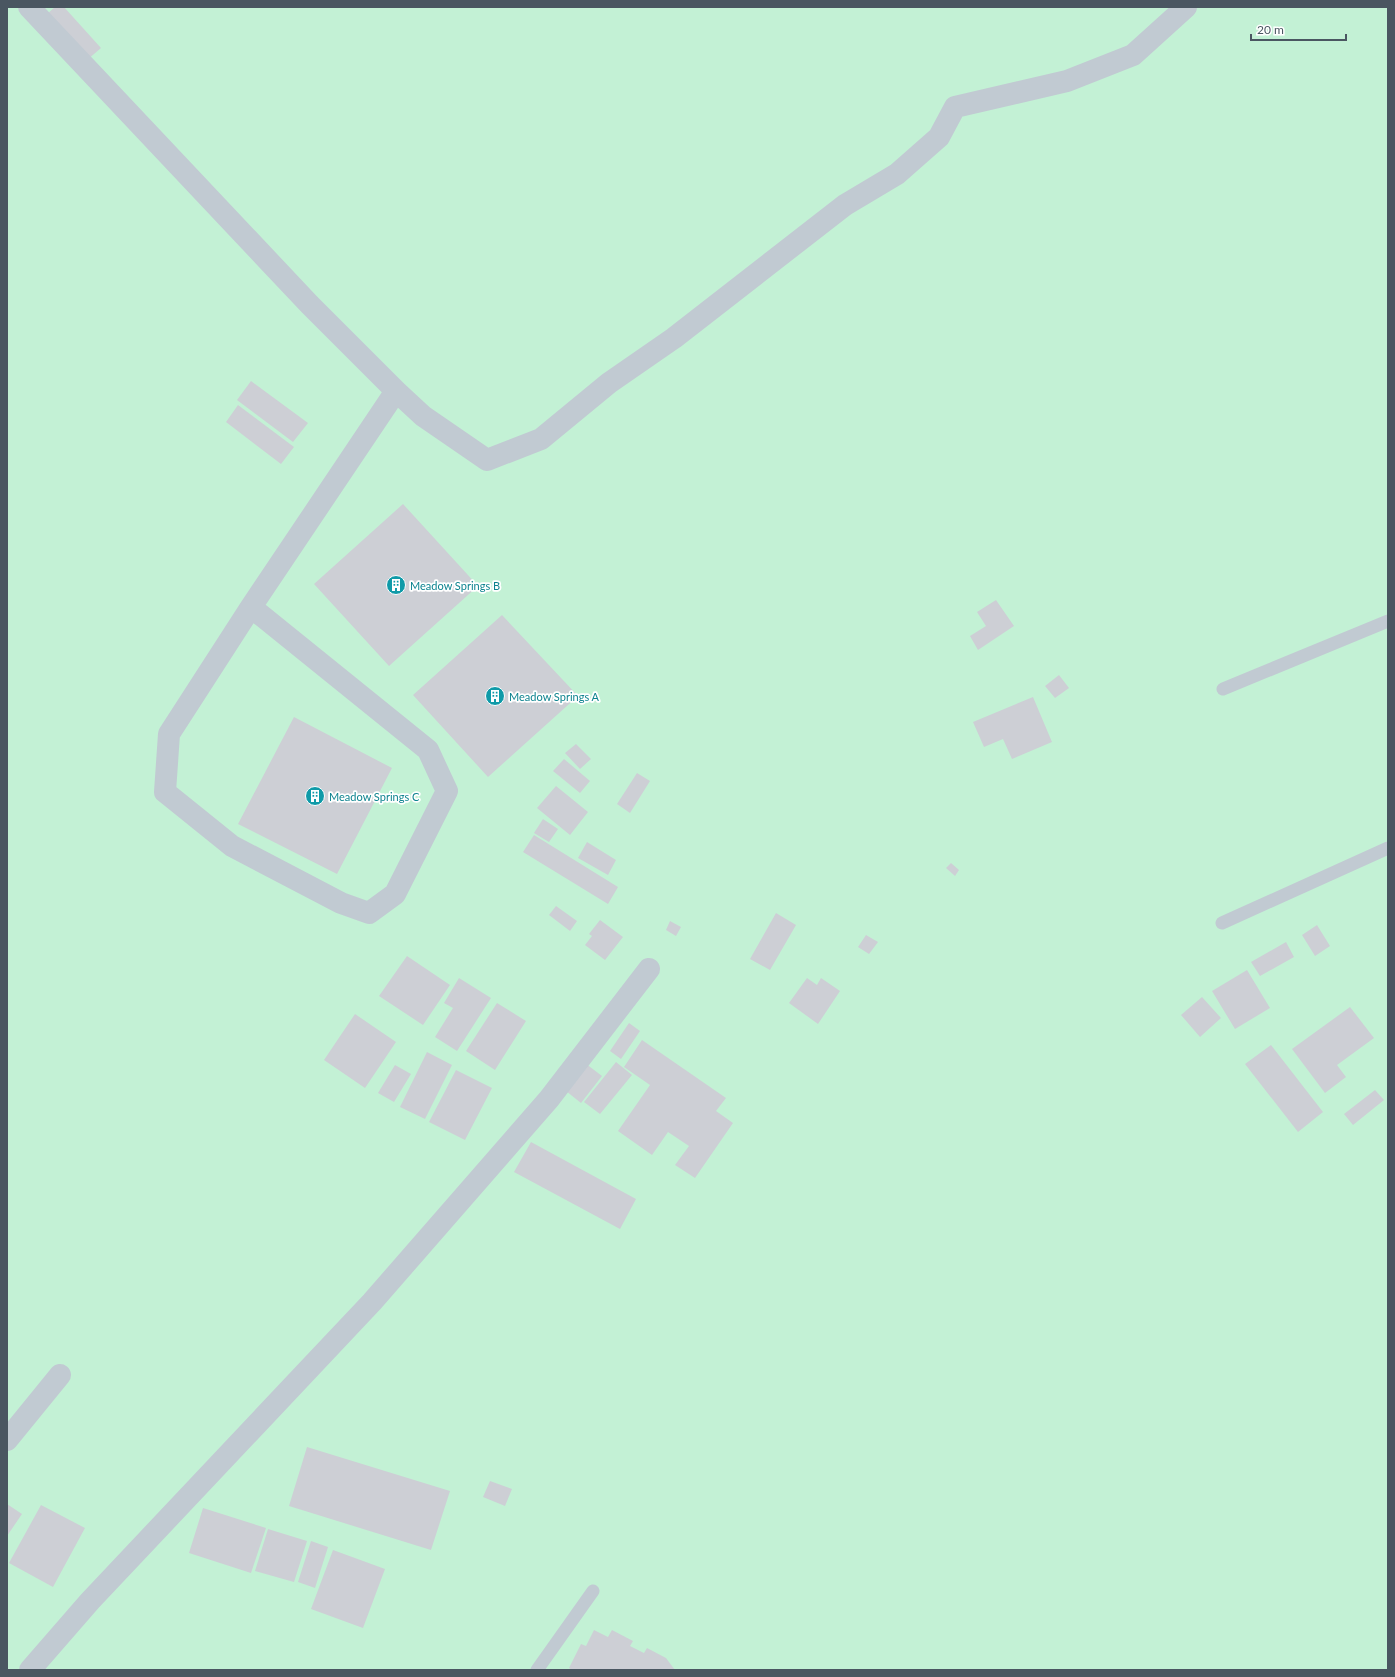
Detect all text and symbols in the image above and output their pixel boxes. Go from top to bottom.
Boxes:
scale bar [1251,16,1346,42]
text: 20 m [1257,22,1284,37]
building icon: Meadow Springs B [385,574,407,596]
place label: Meadow Springs B [410,579,500,592]
building icon: Meadow Springs A [484,685,506,707]
place label: Meadow Springs A [509,690,600,703]
building icon: Meadow Springs C [304,785,326,807]
place label: Meadow Springs C [329,790,420,803]

